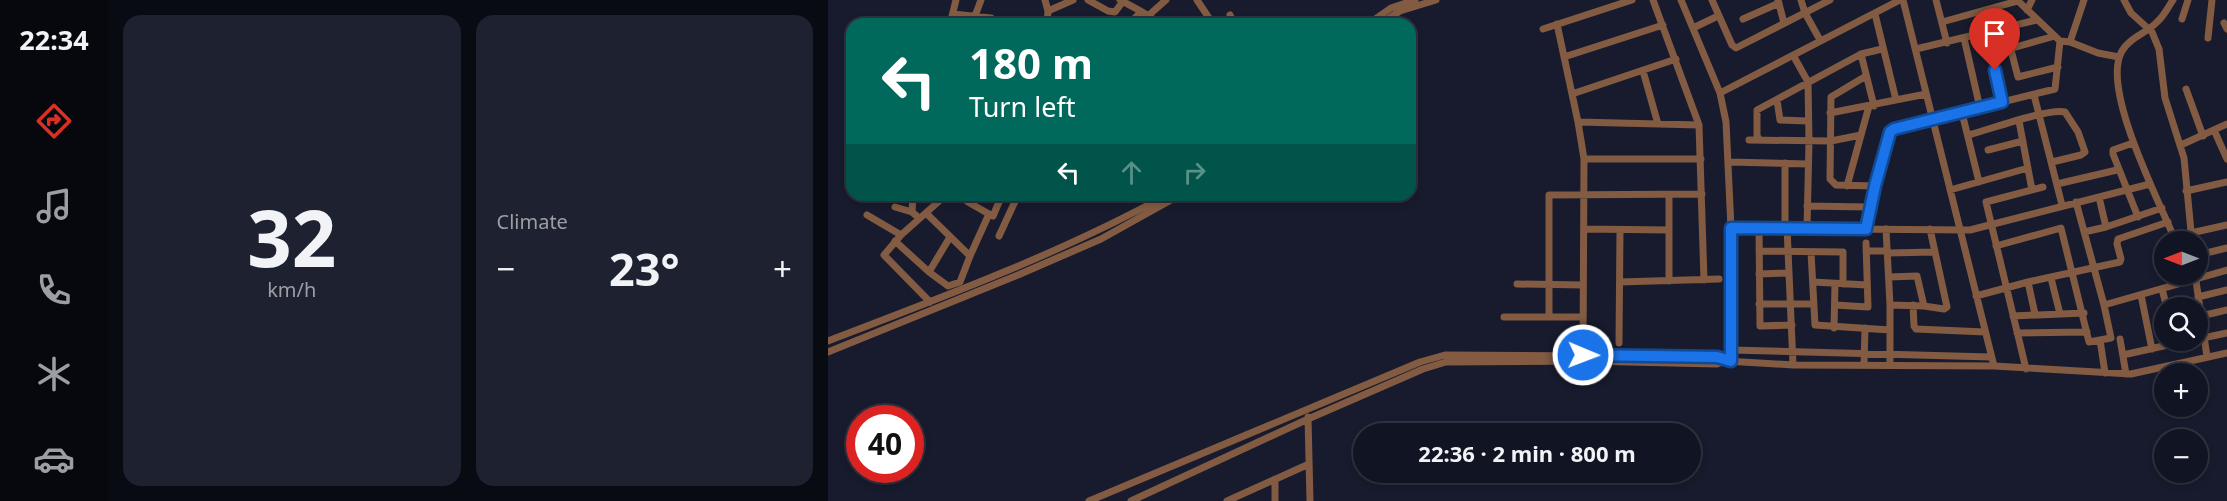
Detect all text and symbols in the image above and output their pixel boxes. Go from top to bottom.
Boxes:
pin [1969,8,2020,70]
icon: arrive [1978,17,2011,50]
text: 22:34 [19,21,89,58]
text: 180 m [969,34,1093,91]
icon: left [870,42,948,120]
text: Turn left [969,88,1075,125]
icon: directions [33,100,75,142]
icon: left [1052,156,1085,189]
icon: ahead [1115,156,1148,189]
icon: right [1178,156,1211,189]
text: 32 [247,184,336,290]
icon: music [33,185,75,227]
text: Climate [497,208,568,235]
north arrow [2154,231,2208,285]
map controls [2154,231,2208,483]
text: 23° [609,238,680,299]
text: − [497,246,515,291]
text: + [773,246,792,291]
icon: phone [33,269,75,311]
text: km/h [267,276,316,303]
button: search [2154,297,2208,351]
position arrow [1551,323,1615,387]
icon: climate [33,353,75,395]
button: + [2154,363,2208,417]
speed limit sign: 40 [846,405,924,483]
button: − [2154,429,2208,483]
icon: car [33,438,75,480]
text: 22:36 · 2 min · 800 m [1418,438,1636,468]

